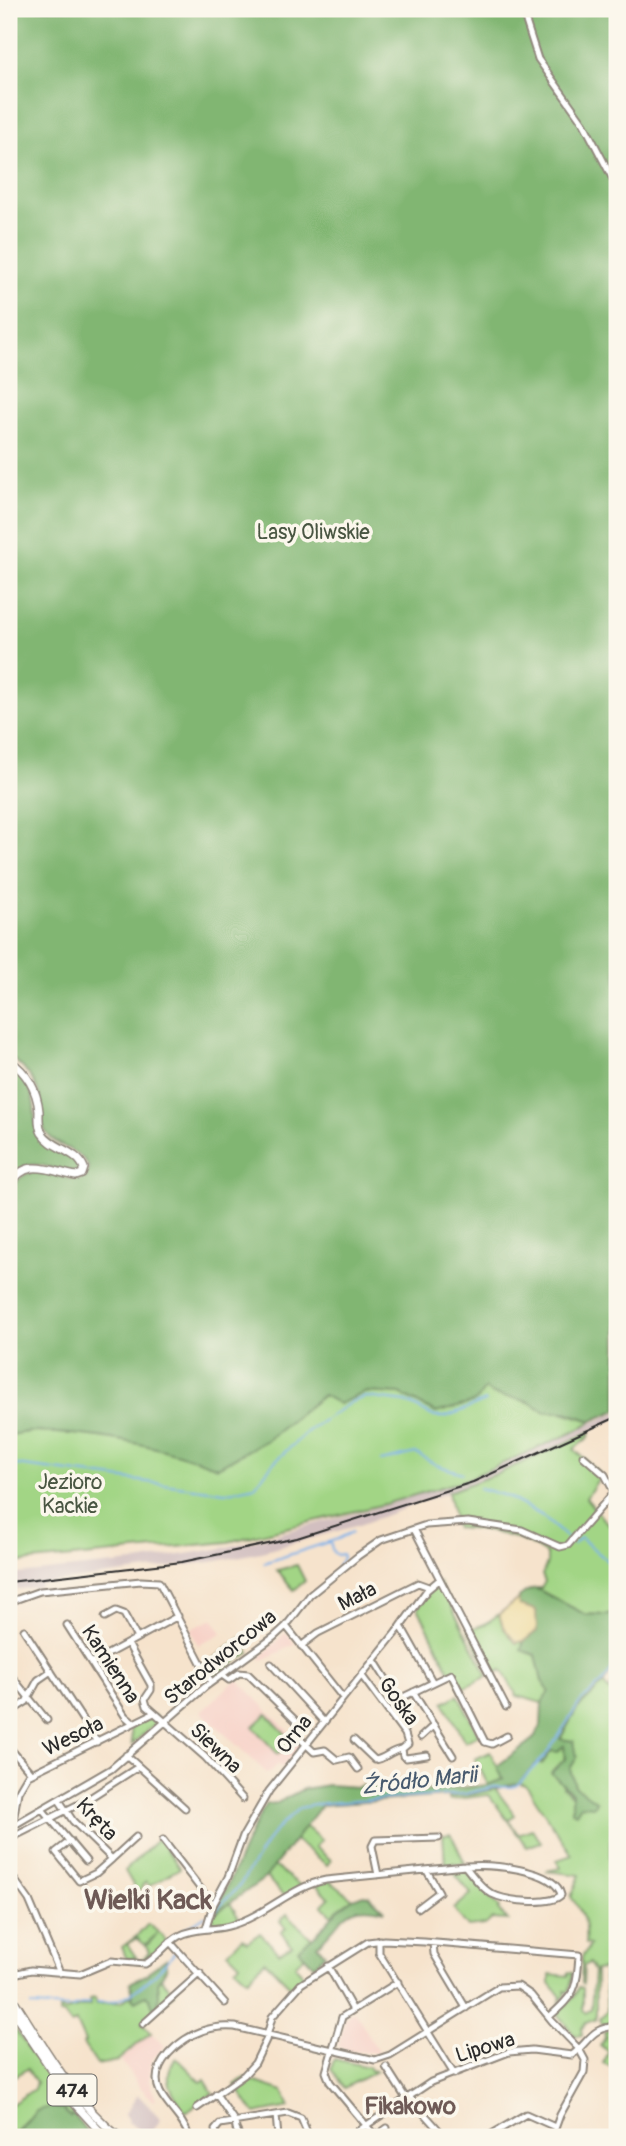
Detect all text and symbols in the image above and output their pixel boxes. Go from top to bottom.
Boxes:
park label: Lasy Oliwskie [256,519,370,546]
park label: Jezioro Kackie [38,1469,102,1520]
street label: Mała [333,1575,381,1618]
street label: Starodworcowa [158,1604,282,1711]
street label: Kamienna [75,1620,146,1709]
street label: Goska [372,1672,425,1731]
street label: Orna [271,1709,318,1759]
street label: Wesoła [39,1710,108,1763]
street label: Siewna [184,1717,247,1780]
water label: Źródło Marii [360,1760,482,1801]
street label: Kręta [70,1792,123,1847]
district label: Wielki Kack [84,1883,212,1918]
street label: Lipowa [452,2026,518,2069]
road number: 474 [48,2074,96,2106]
district label: Fikakowo [364,2092,456,2121]

